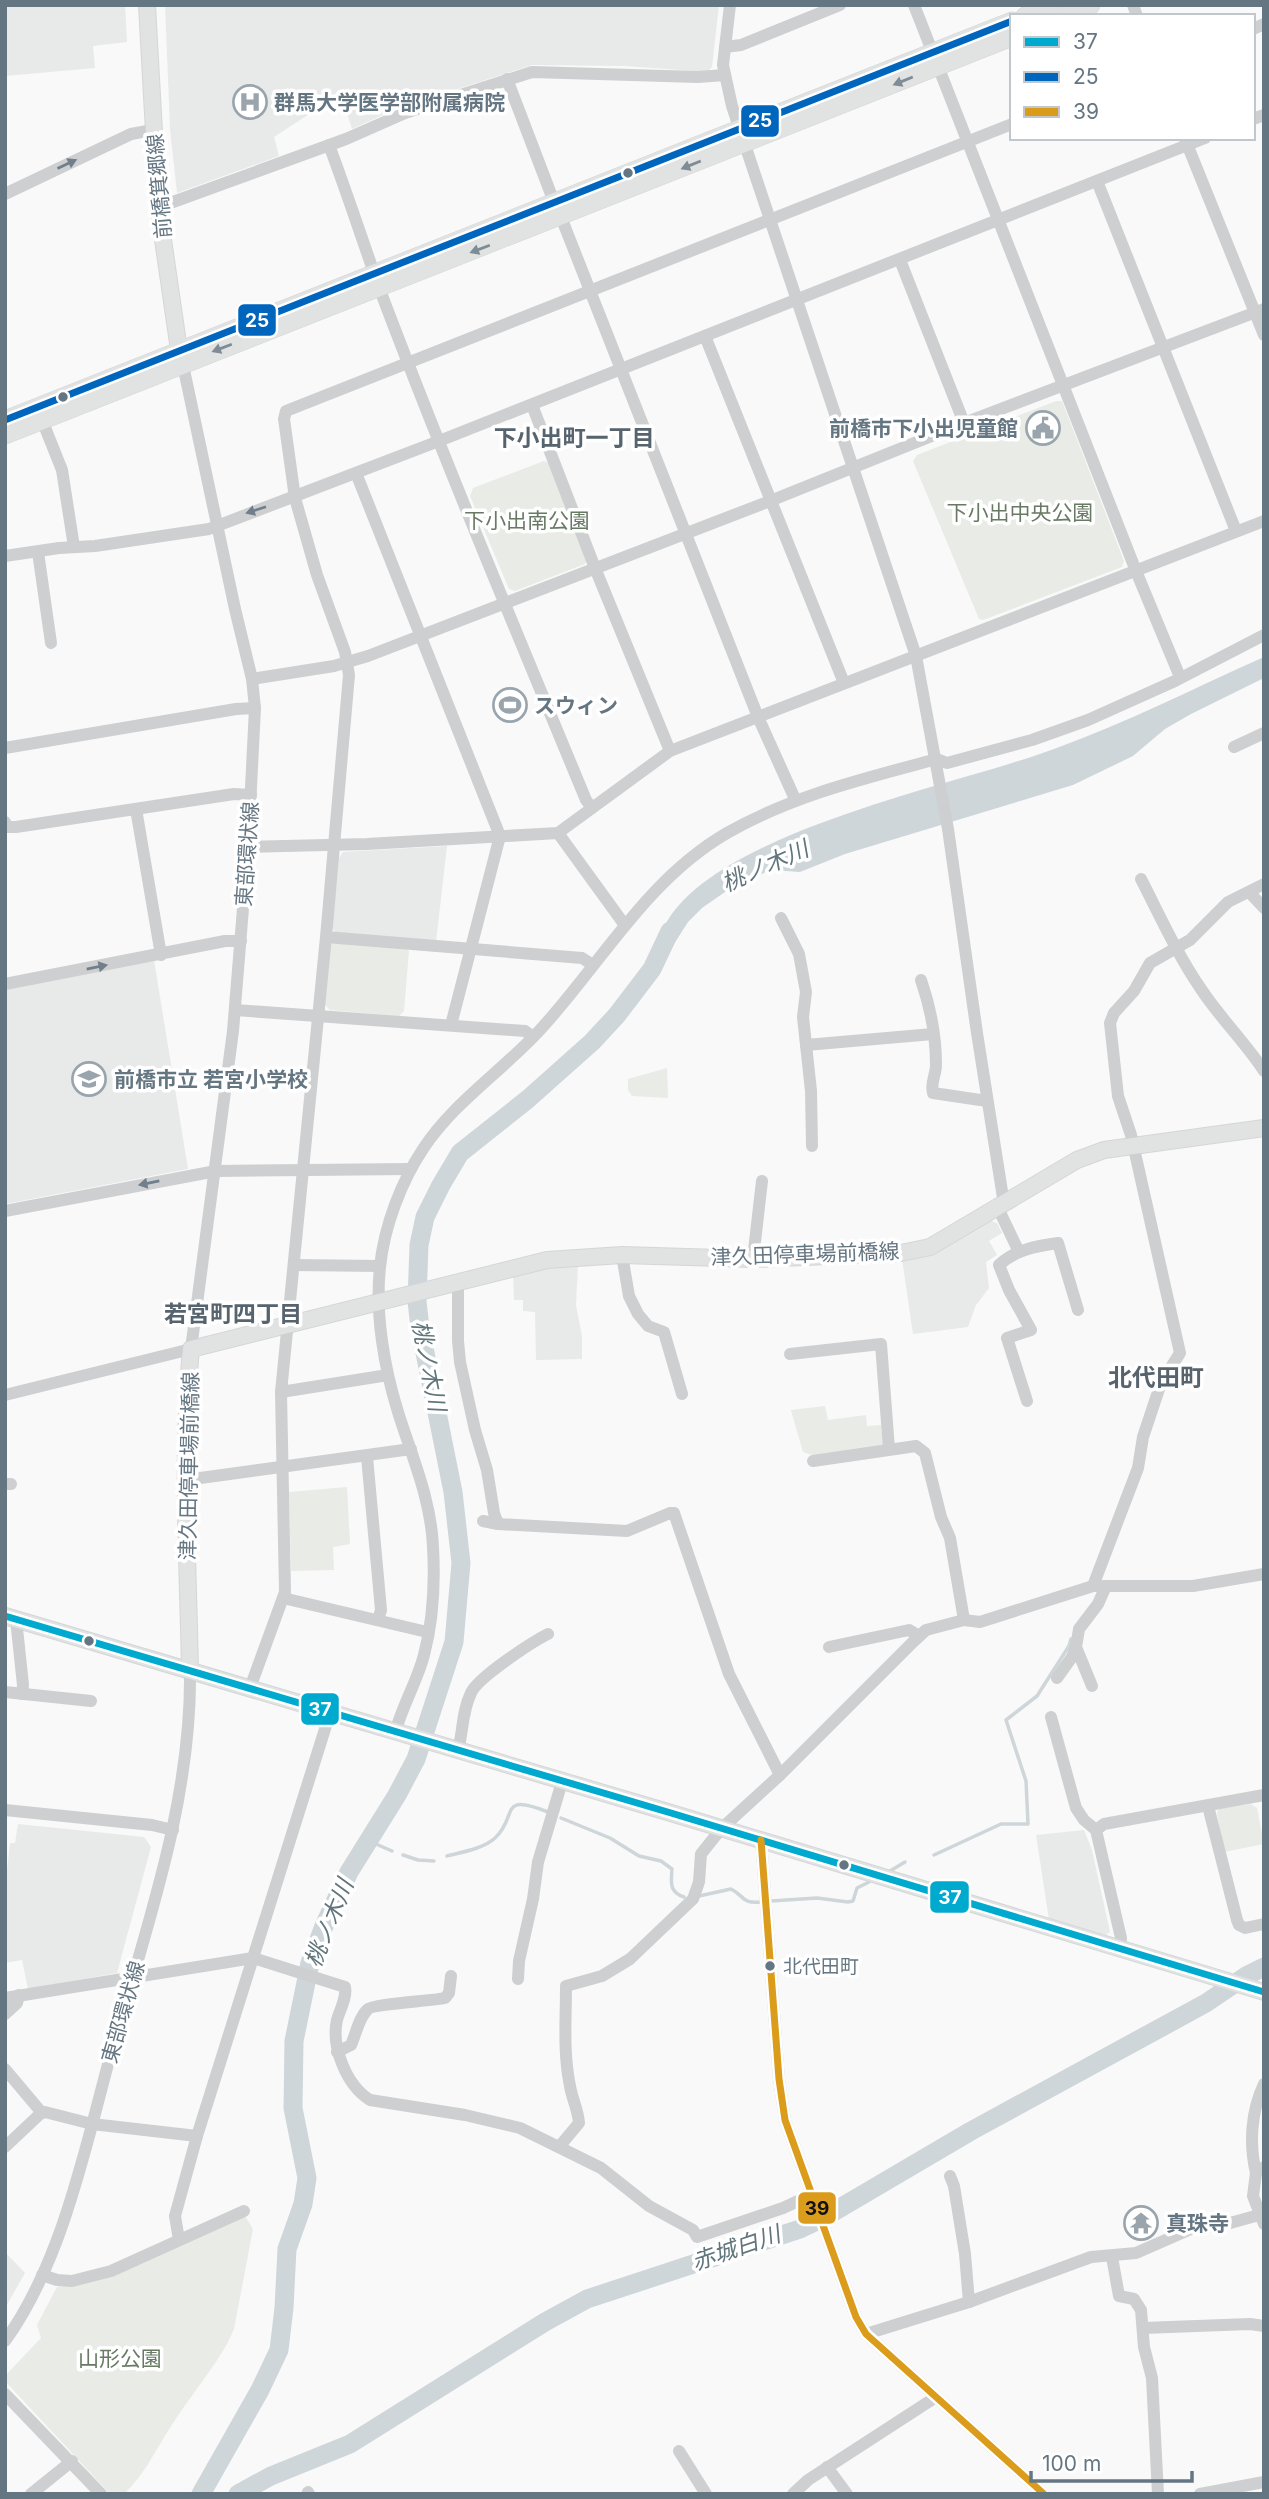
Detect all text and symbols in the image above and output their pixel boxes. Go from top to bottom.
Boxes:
legend [1010,14,1255,140]
text: 37 [1073,29,1098,54]
text: 25 [1073,64,1099,89]
one-way arrow [892,75,913,86]
hospital icon: 群馬大学医学部附属病院 [231,83,269,121]
place label: 群馬大学医学部附属病院 [274,90,505,115]
text: 39 [1073,99,1099,124]
line badge: 25 [740,104,780,138]
text: 25 [748,109,772,132]
street label: 前橋箕郷線 [142,133,176,239]
one-way arrow [57,158,77,170]
one-way arrow [681,159,702,170]
unlabelled marker [621,166,635,180]
one-way arrow [469,243,490,254]
line badge: 25 [237,303,277,337]
text: 25 [245,309,269,332]
one-way arrow [212,343,233,354]
unlabelled marker [56,390,70,404]
public building icon: 前橋市下小出児童館 [1024,409,1062,447]
place label: 前橋市下小出児童館 [829,416,1018,441]
district label: 下小出町一丁目 [494,424,655,452]
park label: 下小出中央公園 [947,500,1094,525]
one-way arrow [246,505,267,516]
park label: 下小出南公園 [464,508,590,533]
sports icon: スウィン [491,686,529,724]
place label: スウィン [534,693,618,718]
street label: 東部環状線 [231,801,263,907]
water label: 桃ノ木川 [717,833,815,897]
one-way arrow [86,961,108,972]
school or university icon: 前橋市立 若宮小学校 [70,1060,108,1098]
place label: 前橋市立 若宮小学校 [114,1067,308,1092]
one-way arrow [138,1177,160,1188]
street label: 津久田停車場前橋線 [710,1238,900,1270]
district label: 若宮町四丁目 [164,1300,302,1328]
water label: 桃ノ木川 [406,1318,452,1417]
district label: 北代田町 [1108,1363,1204,1392]
street label: 津久田停車場前橋線 [175,1371,203,1561]
unlabelled marker [82,1634,96,1648]
line badge: 37 [300,1692,340,1726]
text: 37 [308,1698,332,1721]
unlabelled marker [837,1858,851,1872]
water label: 桃ノ木川 [299,1872,360,1971]
line badge: 37 [929,1880,970,1914]
text: 37 [938,1886,962,1909]
place label: 北代田町 [783,1955,859,1978]
street label: 東部環状線 [97,1958,149,2066]
marker: 北代田町 [763,1959,777,1973]
line badge: 39 [797,2191,837,2225]
text: 39 [805,2197,829,2220]
temple icon: 真珠寺 [1122,2204,1160,2242]
place label: 真珠寺 [1166,2211,1229,2236]
water label: 赤城白川 [688,2219,787,2276]
park label: 山形公園 [78,2346,162,2371]
scale bar [1031,2440,1192,2484]
text: 100 m [1042,2451,1101,2476]

